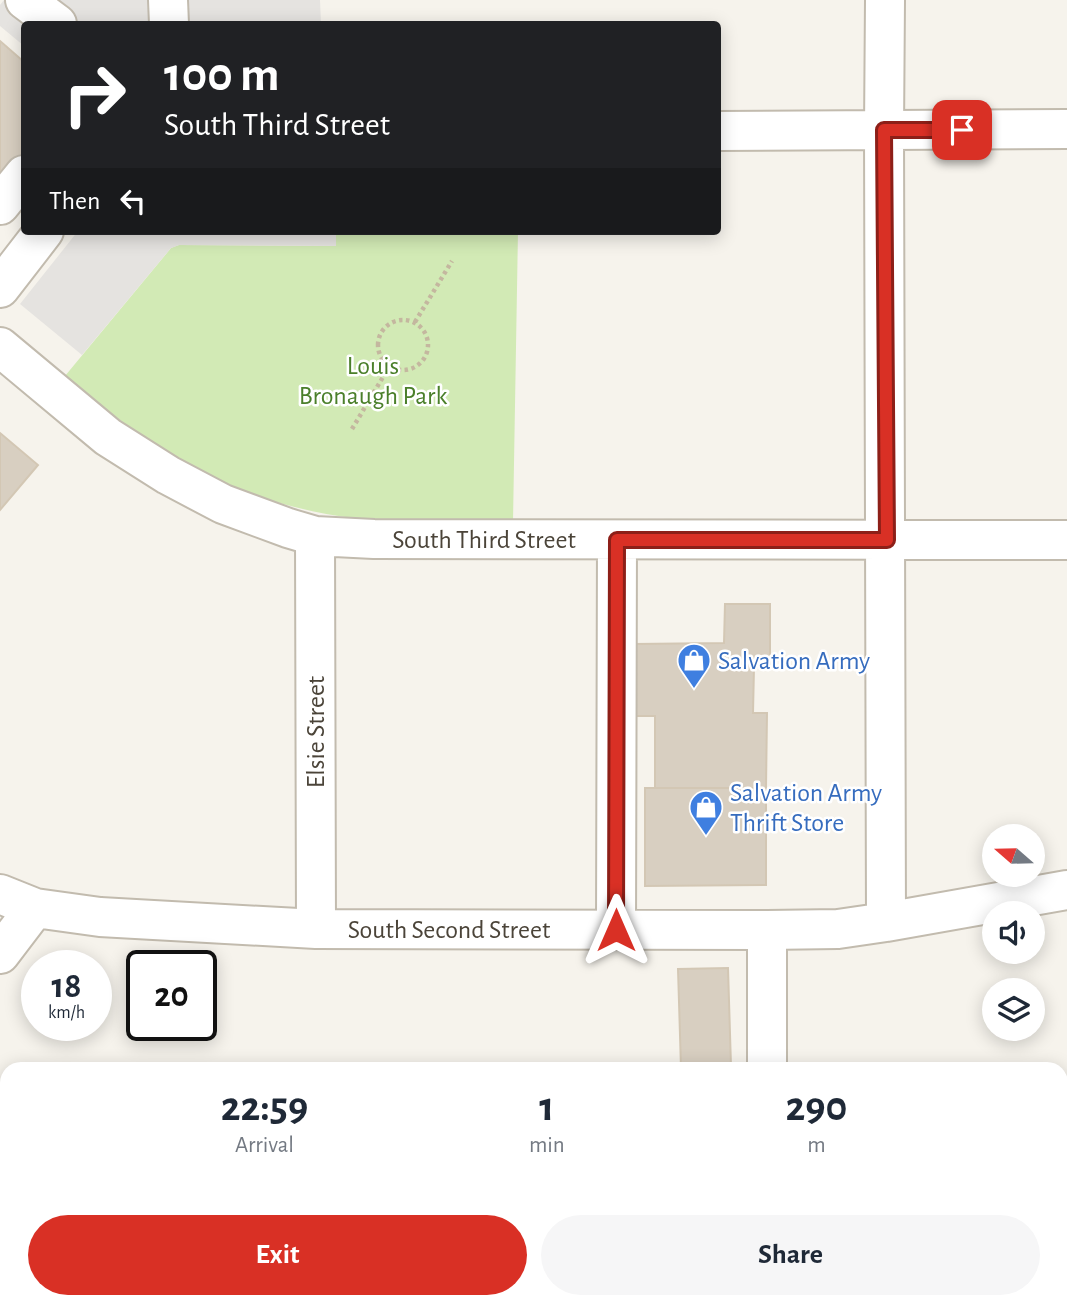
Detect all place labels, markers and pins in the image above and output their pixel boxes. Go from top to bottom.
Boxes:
pin [932,100,992,160]
shop icon: Salvation Army [675,641,713,690]
place label: Salvation Army [718,648,870,674]
place label: Salvation Army Thrift Store [730,780,882,836]
shop icon: Salvation Army Thrift Store [687,788,725,837]

